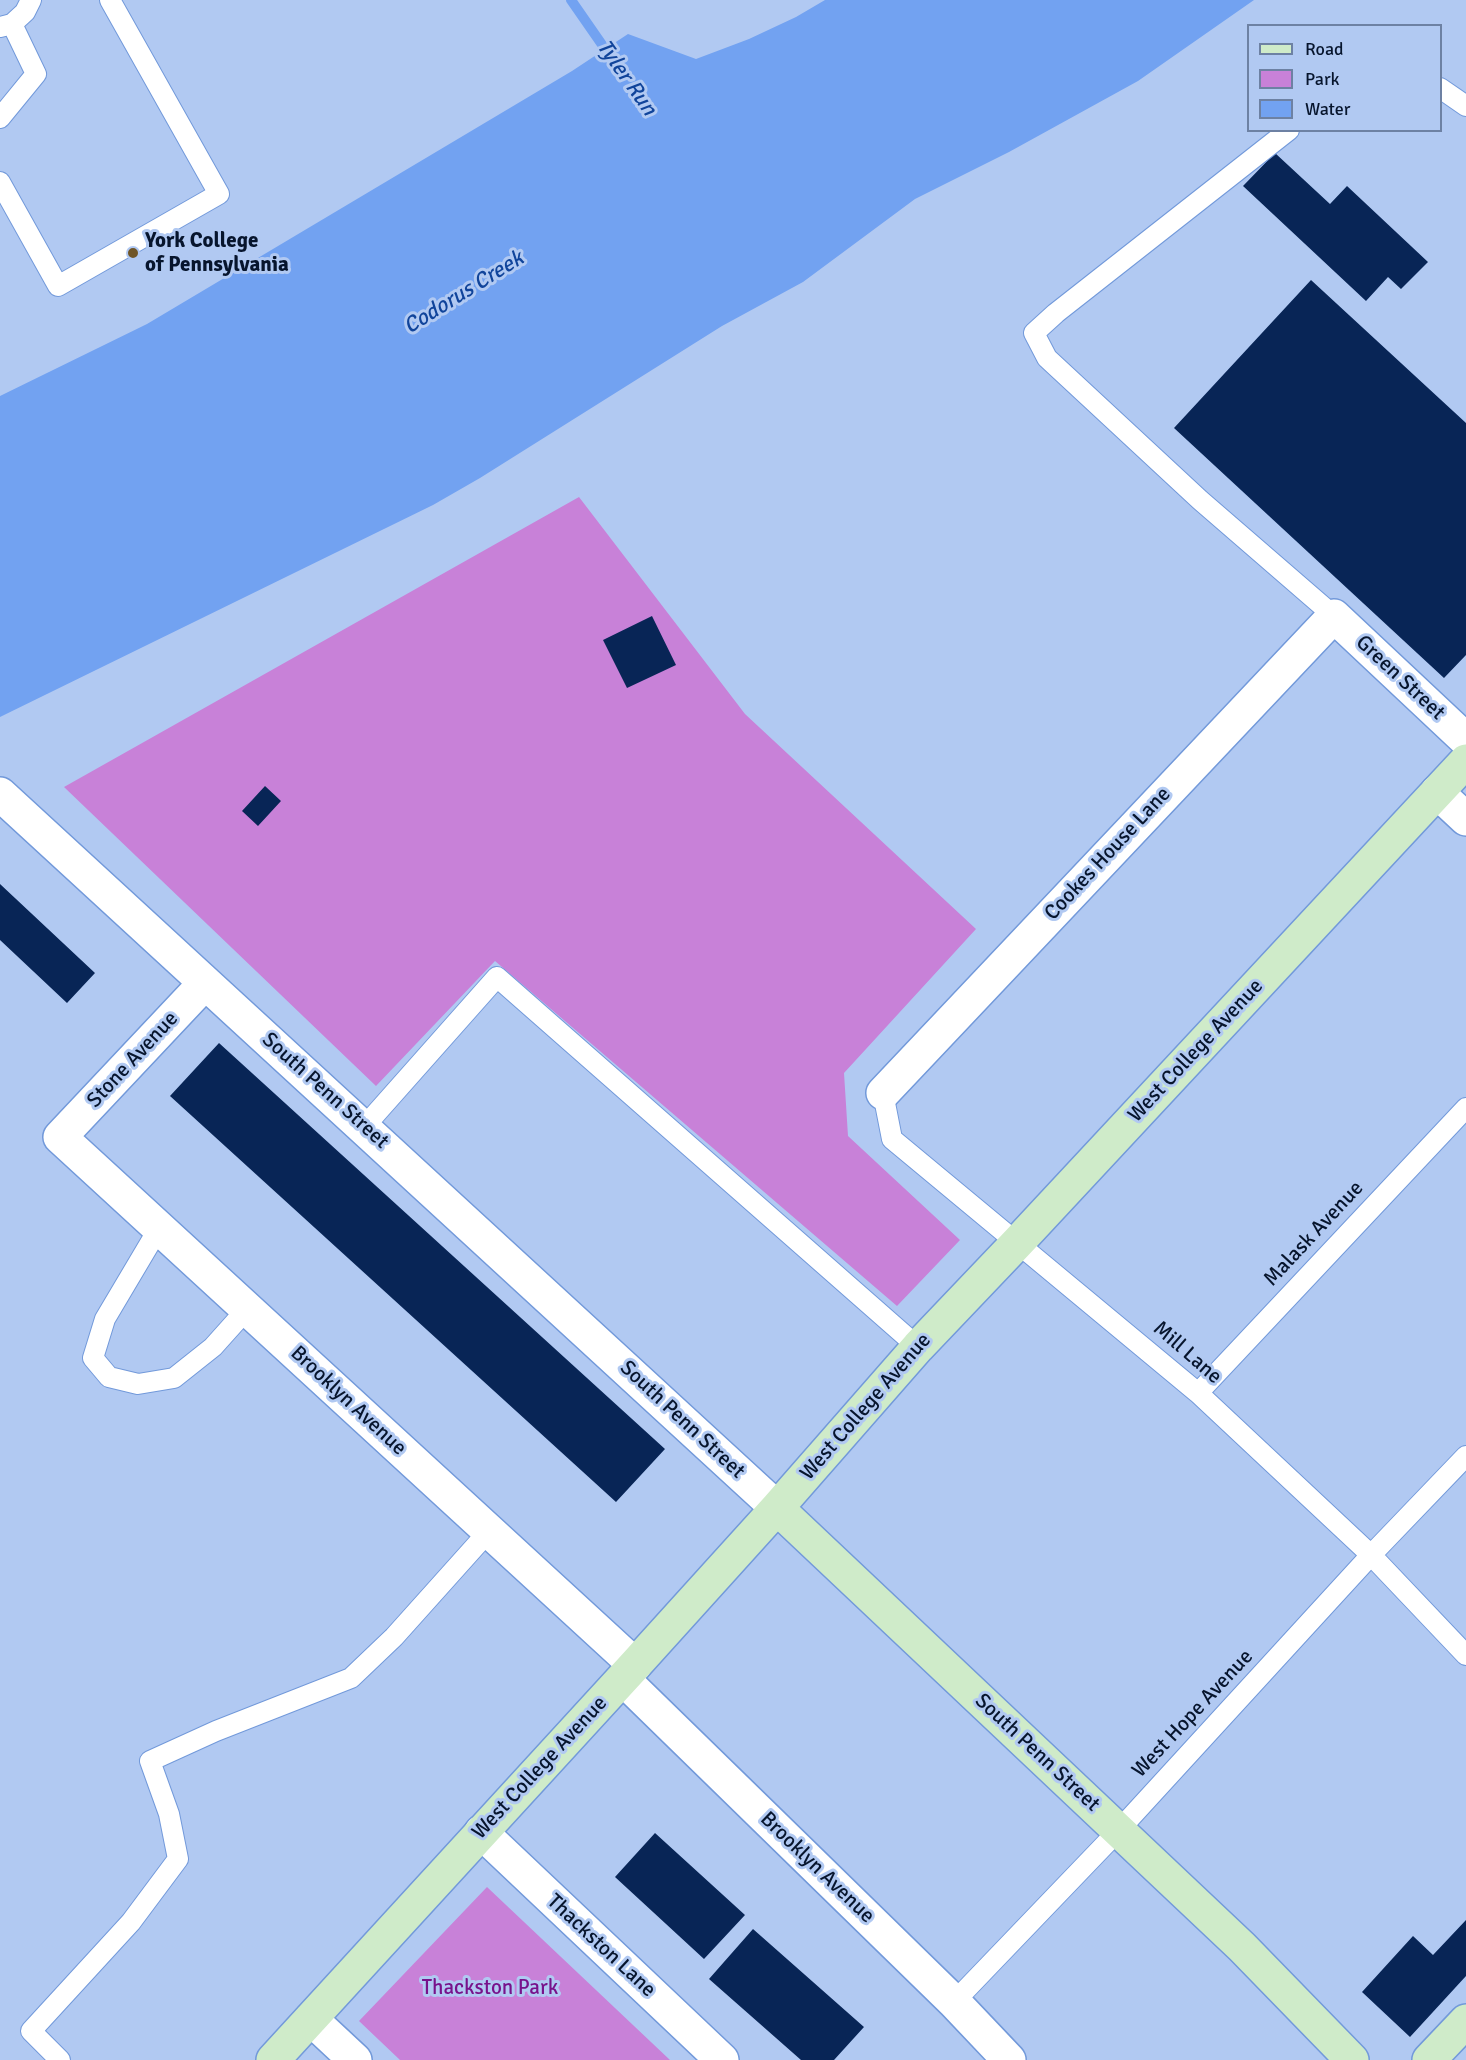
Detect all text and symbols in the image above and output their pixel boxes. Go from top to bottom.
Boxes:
legend [1247,24,1442,132]
water label: Tyler Run [590,35,662,121]
text: Road [1305,38,1344,60]
text: Park [1305,68,1340,90]
text: Water [1305,98,1350,120]
place label: York College of Pennsylvania [145,228,289,278]
marker: York College of Pennsylvania [126,246,140,260]
water label: Codorus Creek [399,246,529,340]
street label: Green Street [1350,630,1450,726]
street label: Cookes House Lane [1040,782,1176,926]
street label: West College Avenue [1123,974,1269,1128]
street label: Stone Avenue [82,1007,184,1113]
street label: South Penn Street [257,1028,393,1154]
street label: Malask Avenue [1259,1176,1369,1292]
street label: Mill Lane [1148,1316,1226,1390]
street label: West College Avenue [795,1328,937,1486]
street label: Brooklyn Avenue [285,1341,411,1461]
street label: South Penn Street [614,1356,750,1484]
street label: West Hope Avenue [1127,1645,1259,1783]
street label: South Penn Street [969,1689,1105,1817]
street label: West College Avenue [467,1691,613,1845]
street label: Brooklyn Avenue [755,1807,879,1929]
street label: Thackston Lane [541,1889,661,2003]
park label: Thackston Park [422,1975,558,2001]

